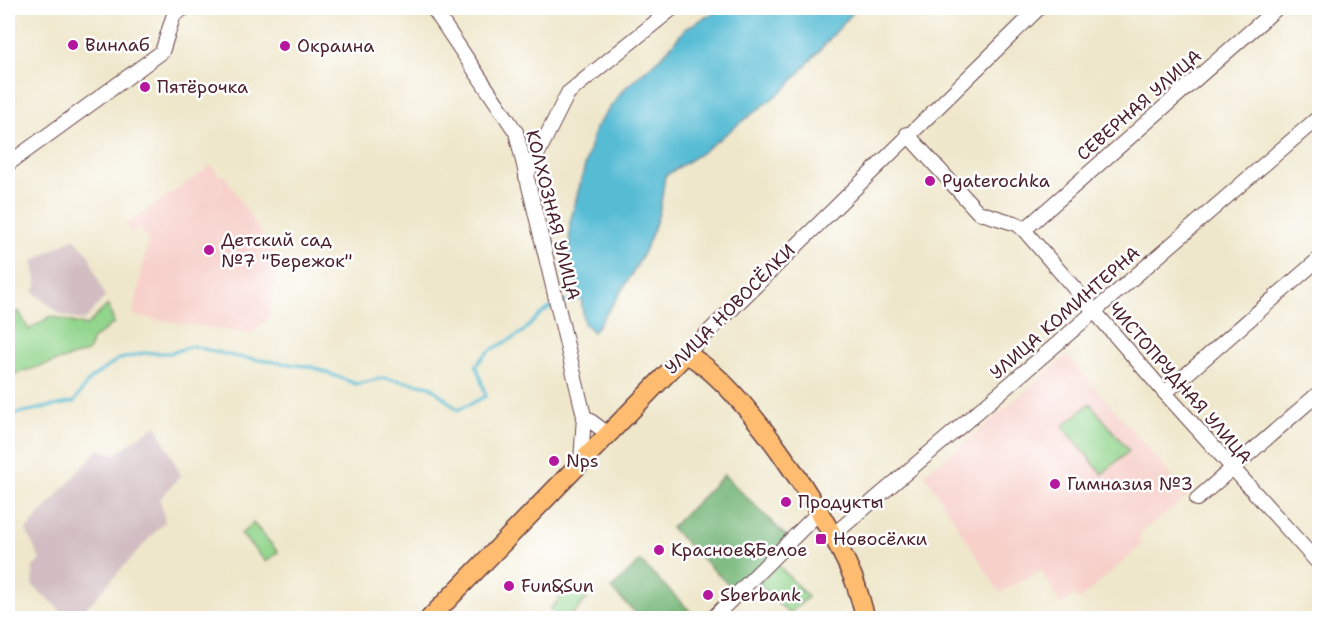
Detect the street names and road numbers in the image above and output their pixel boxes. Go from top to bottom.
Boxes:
street label: СЕВЕРНАЯ УЛИЦА [1071,44,1207,166]
street label: КОЛХОЗНАЯ УЛИЦА [520,127,586,303]
street label: УЛИЦА НОВОСЁЛКИ [660,239,800,379]
street label: УЛИЦА КОМИНТЕРНА [985,241,1145,385]
street label: ЧИСТОПРУДНАЯ УЛИЦА [1103,297,1257,469]

